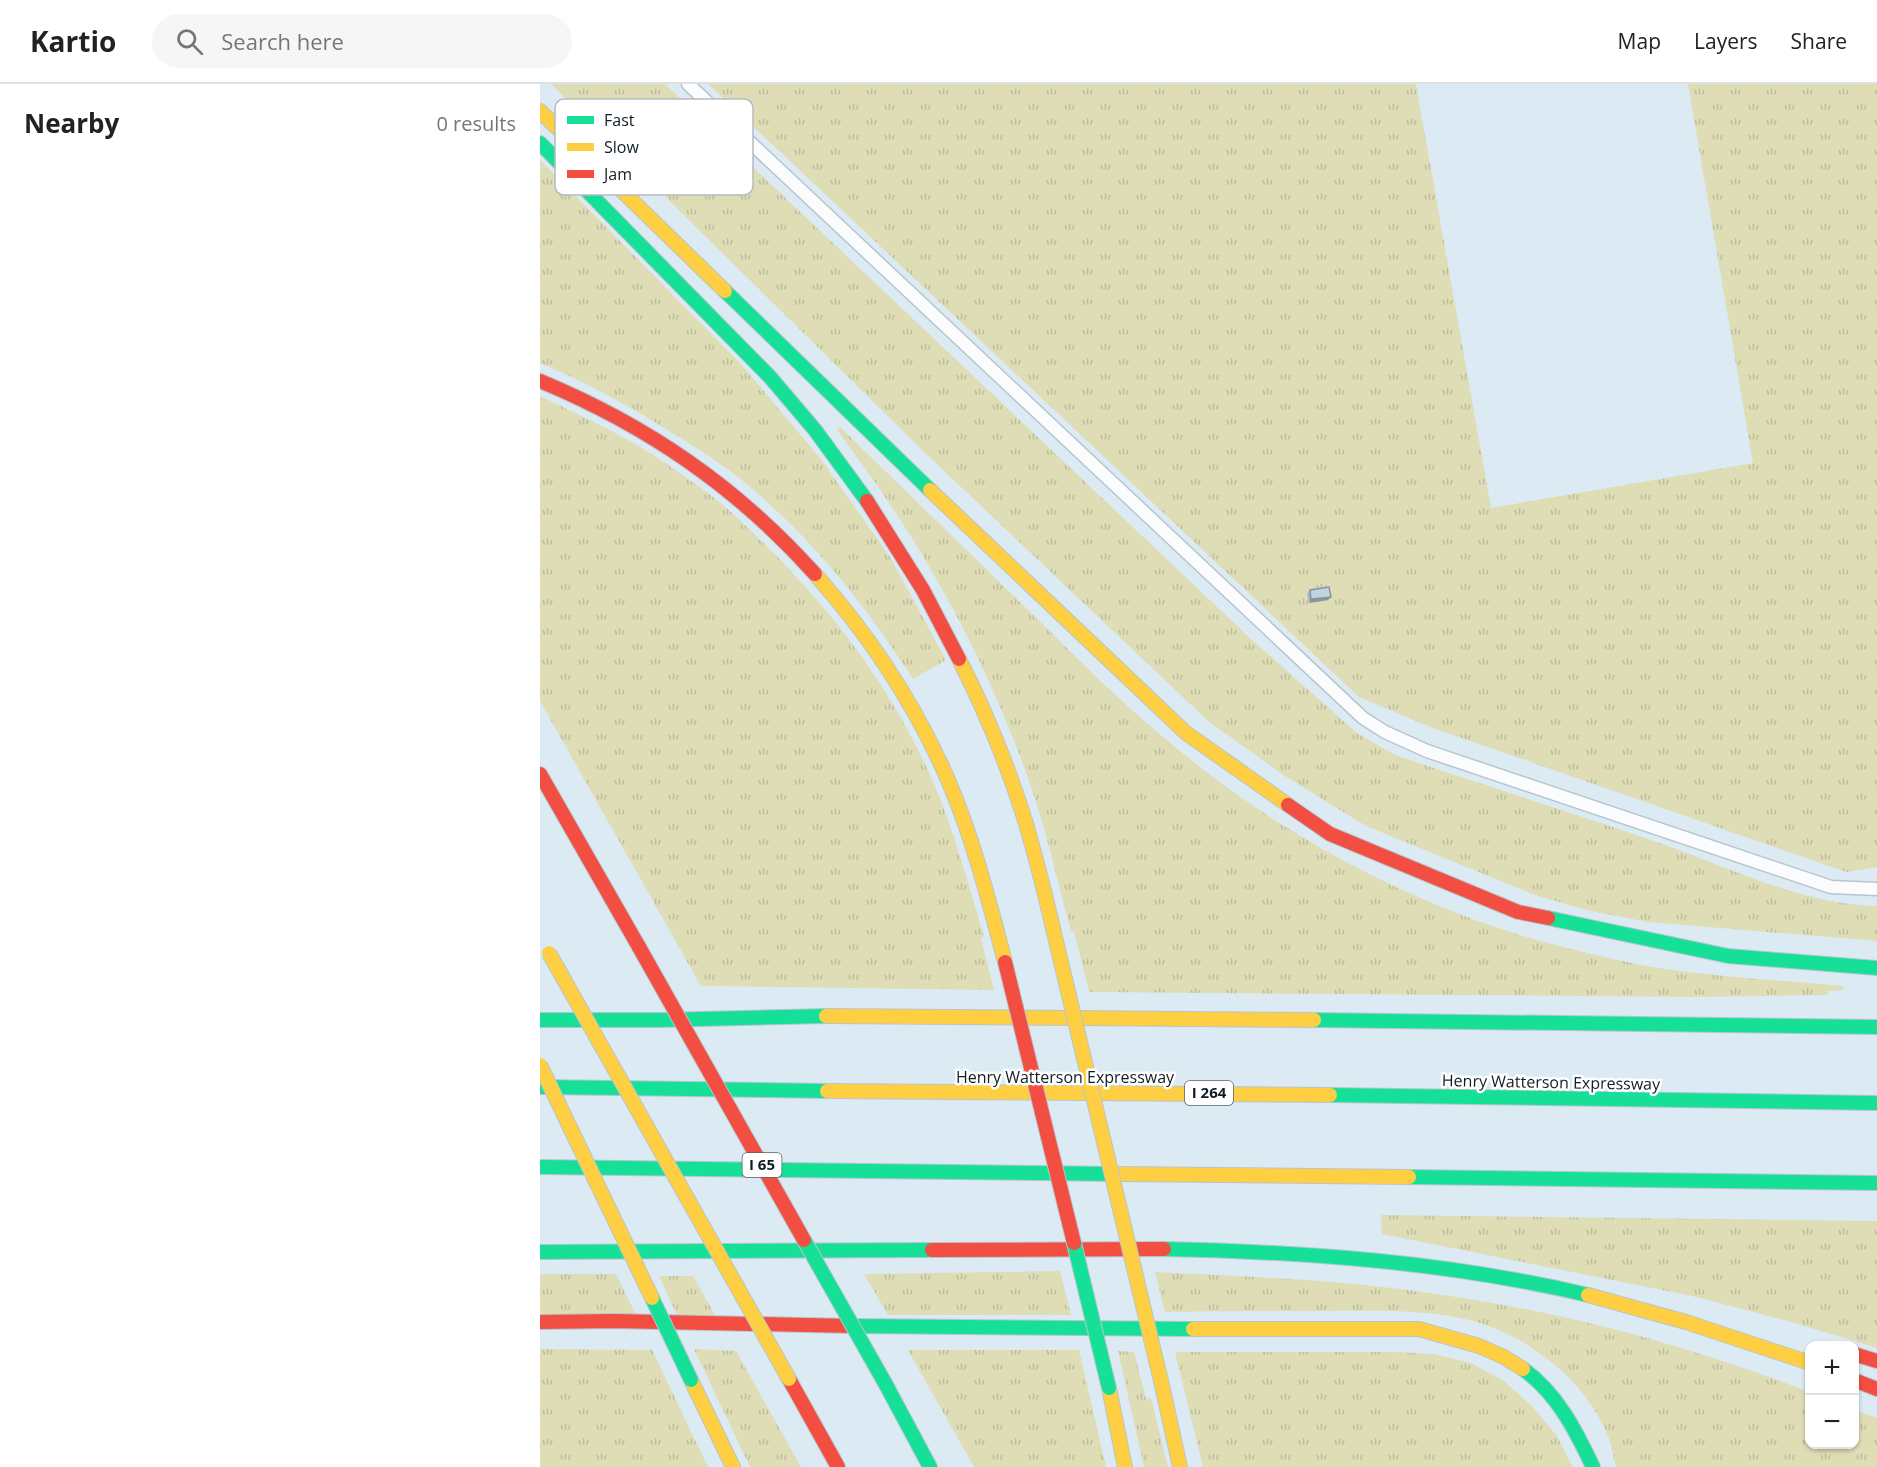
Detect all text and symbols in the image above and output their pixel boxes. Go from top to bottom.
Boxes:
search box [152,14,572,68]
text: Kartio [30,22,116,60]
icon: search [173,25,206,58]
text: Search here [221,26,344,56]
text: Map [1618,27,1661,55]
text: Layers [1694,27,1758,55]
text: Share [1791,27,1847,55]
legend [555,99,753,195]
text: Nearby [24,105,119,141]
text: Fast [604,109,635,131]
text: 0 results [436,110,516,137]
text: Slow [604,136,639,158]
text: Jam [602,163,632,185]
street label: Henry Watterson Expressway [956,1066,1175,1088]
street label: Henry Watterson Expressway [1442,1069,1661,1095]
road number: I 264 [1185,1081,1233,1105]
road number: I 65 [742,1153,782,1177]
map controls [1805,1341,1859,1449]
button: + [1805,1341,1859,1395]
button: − [1805,1395,1859,1449]

